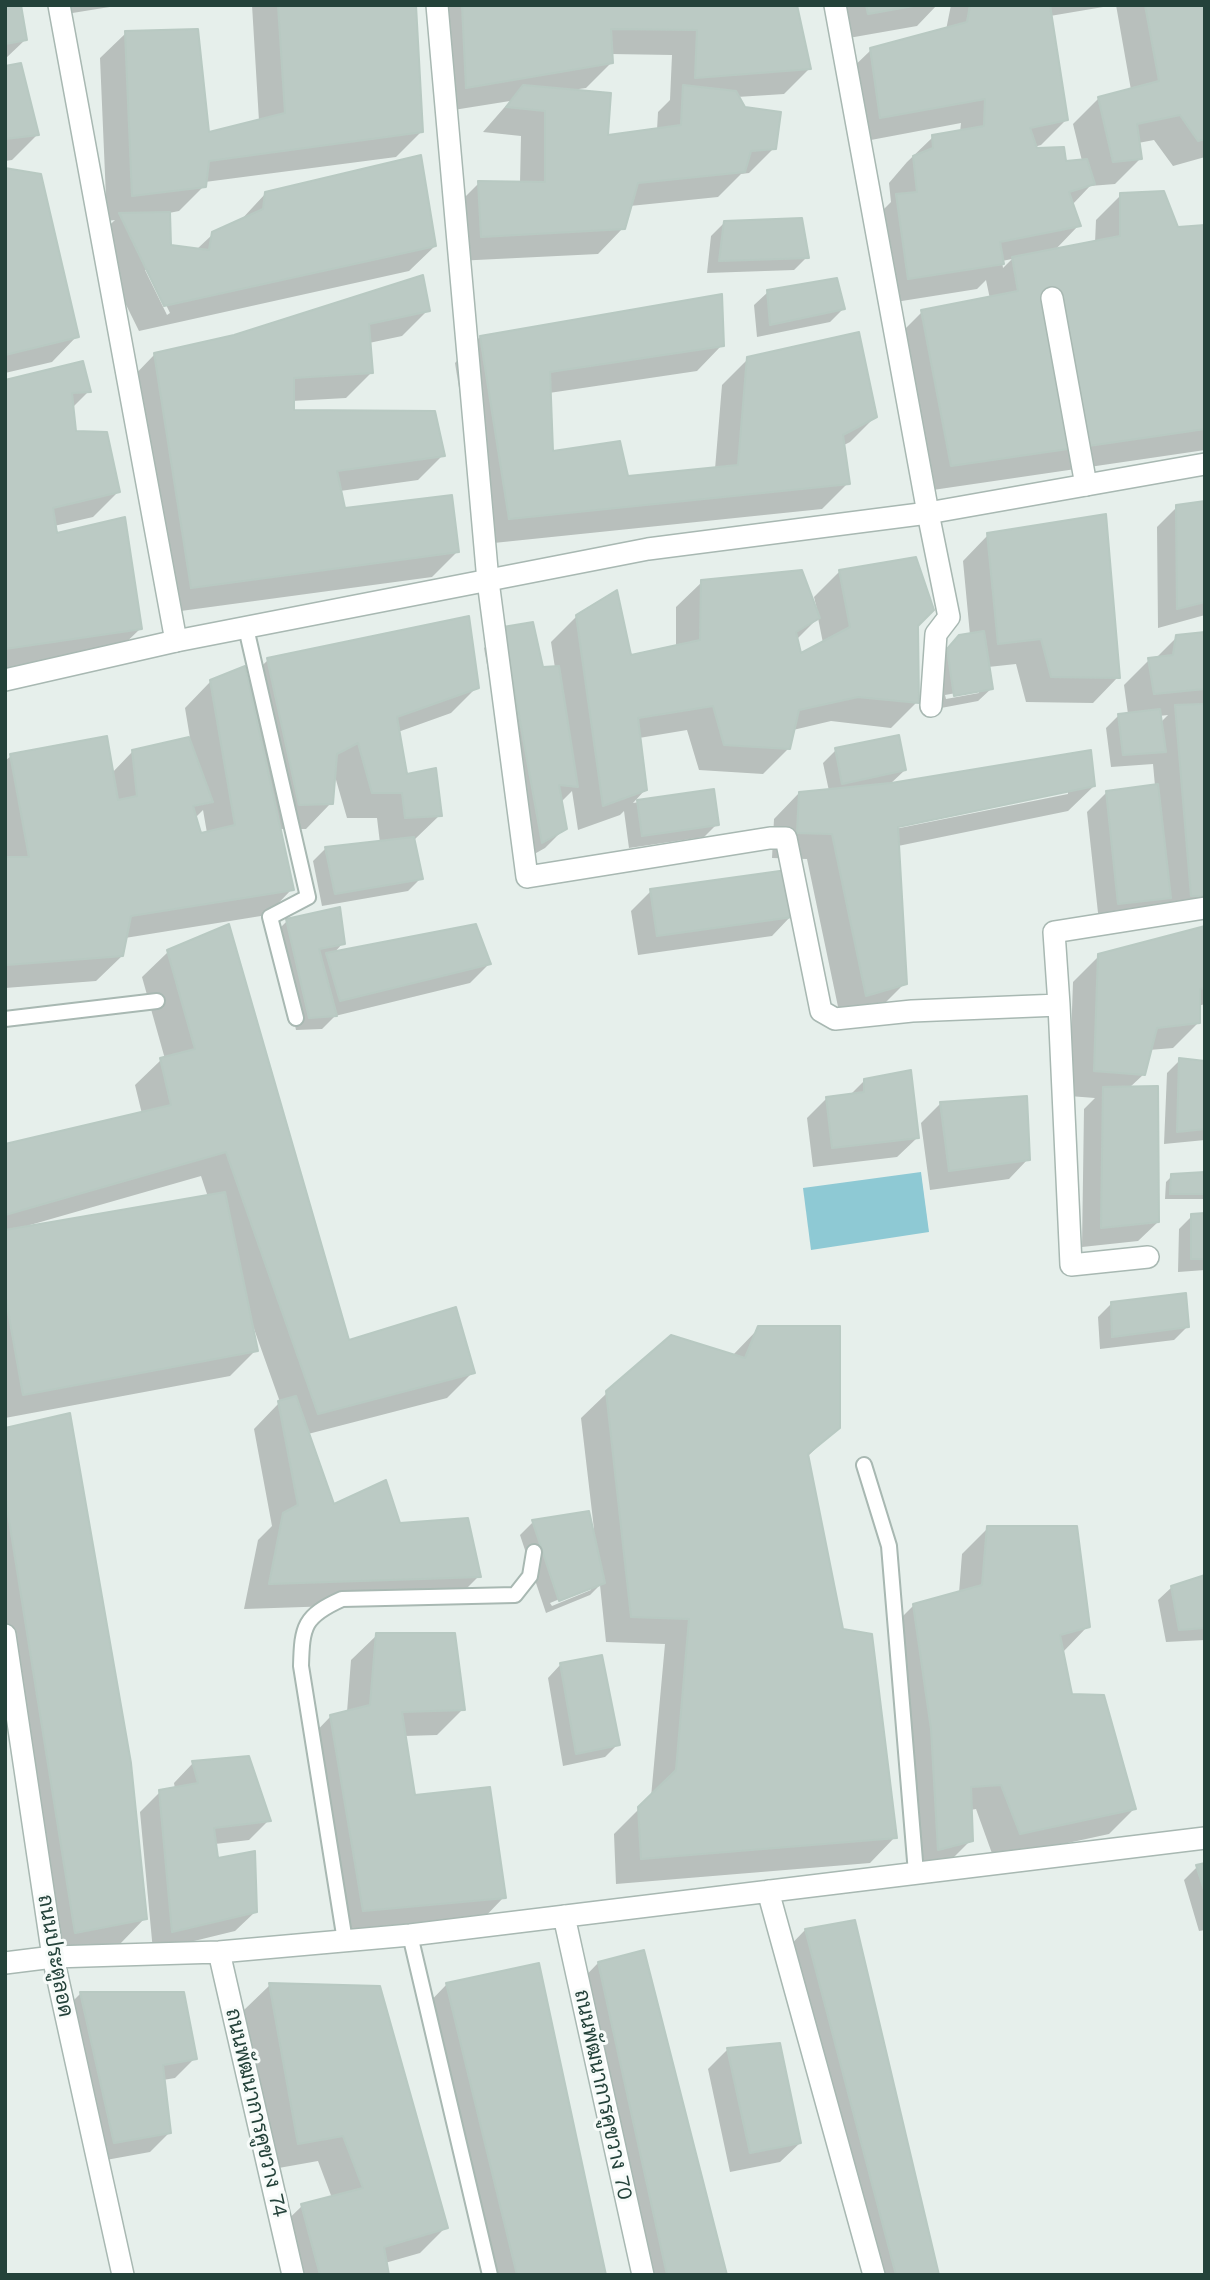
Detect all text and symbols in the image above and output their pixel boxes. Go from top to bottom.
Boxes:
street label: ถนนประตูลอด [32,1893,78,2019]
street label: ถนนพัฒนาการคูขวาง 70 [568,1987,638,2203]
street label: ถนนพัฒนาการคูขวาง 74 [220,2006,292,2220]

